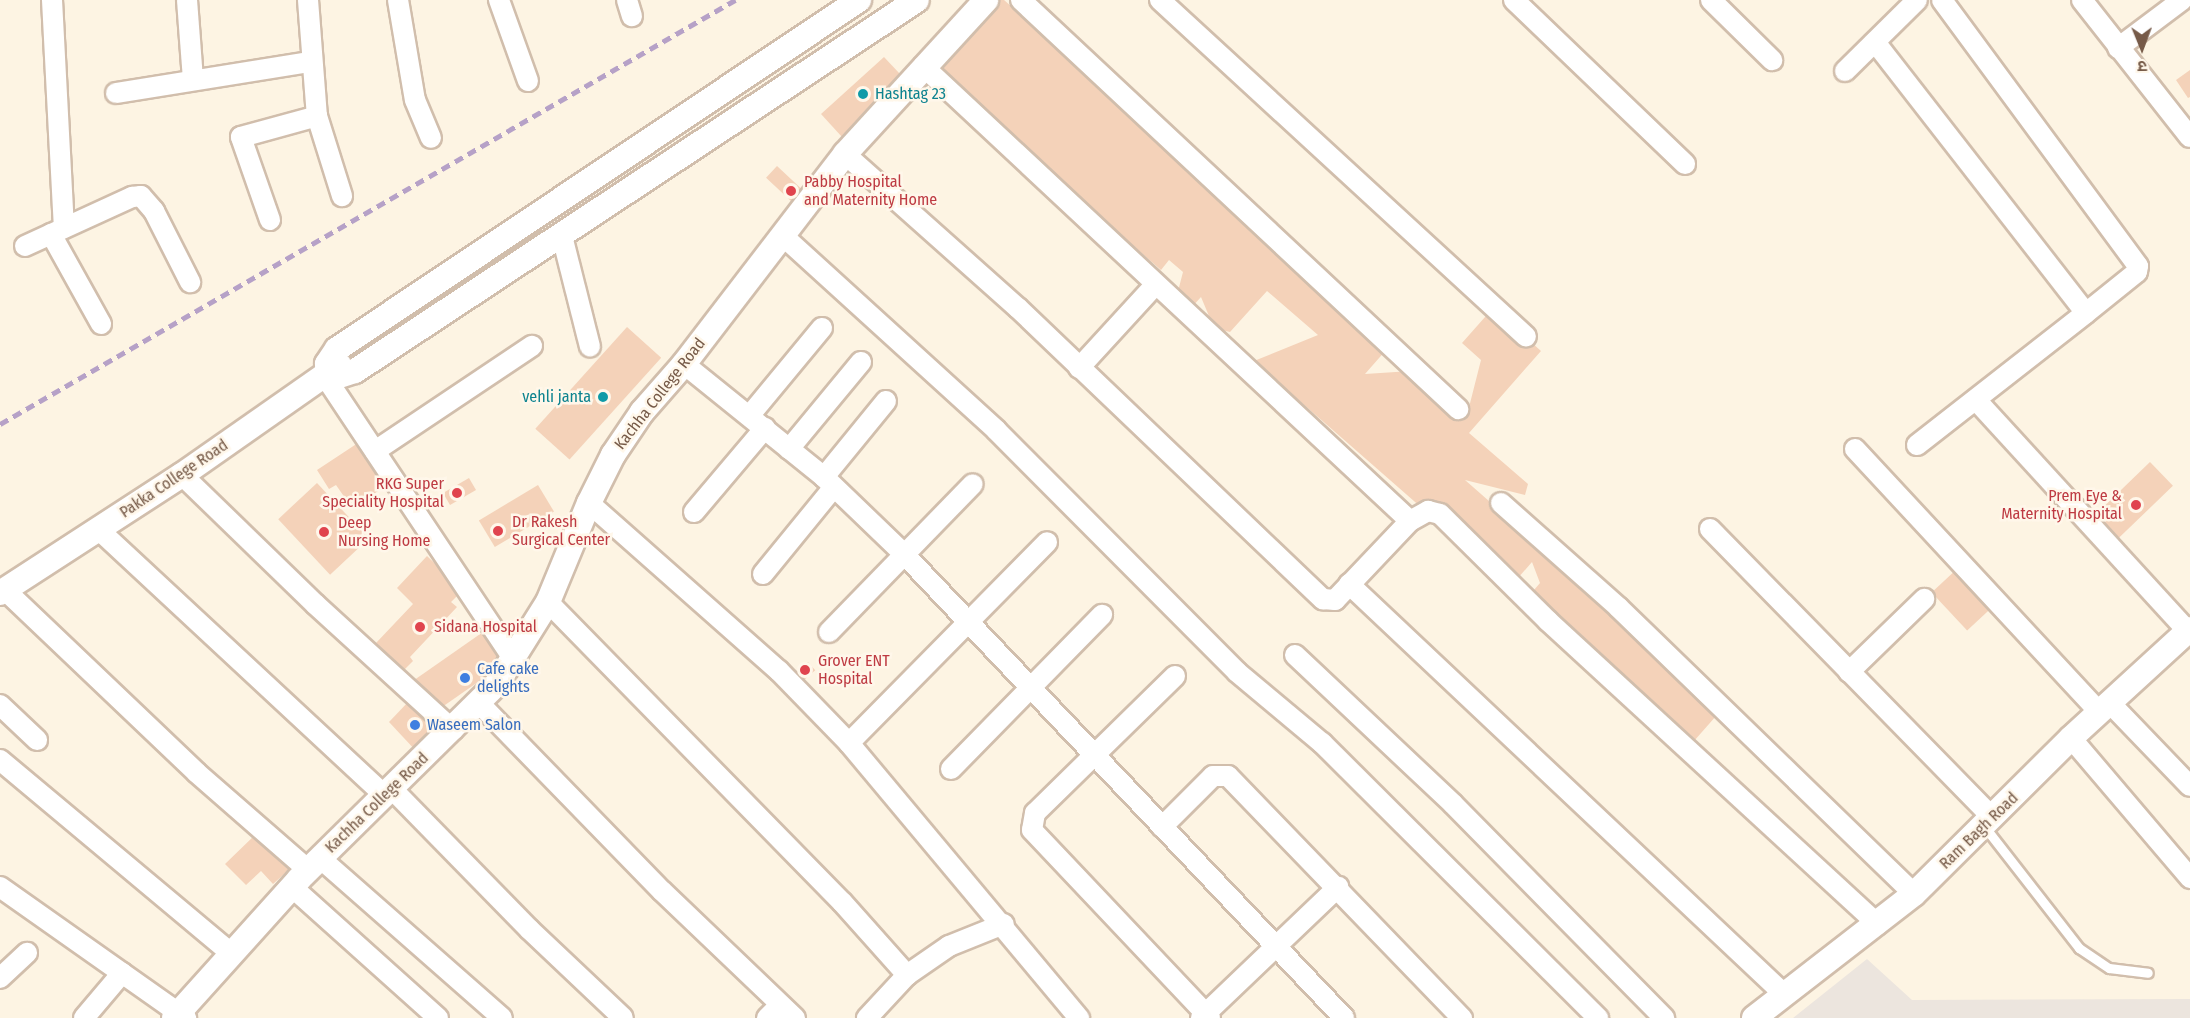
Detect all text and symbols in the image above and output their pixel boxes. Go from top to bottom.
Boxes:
north arrow [2112,18,2172,78]
text: उ [2137,57,2147,76]
place label: Hashtag 23 [875,84,946,104]
marker: Hashtag 23 [856,87,870,101]
place label: Pabby Hospital and Maternity Home [804,172,937,210]
marker: Pabby Hospital and Maternity Home [782,182,800,200]
street label: Kachha College Road [611,334,709,454]
place label: vehli janta [522,387,591,407]
marker: vehli janta [596,390,610,404]
street label: Pakka College Road [116,436,232,522]
place label: RKG Super Speciality Hospital [322,474,444,512]
marker: RKG Super Speciality Hospital [448,484,466,502]
place label: Prem Eye & Maternity Hospital [2001,486,2122,524]
marker: Prem Eye & Maternity Hospital [2127,496,2145,514]
place label: Dr Rakesh Surgical Center [512,512,610,550]
place label: Deep Nursing Home [338,513,430,551]
marker: Dr Rakesh Surgical Center [489,522,507,540]
marker: Deep Nursing Home [315,523,333,541]
place label: Sidana Hospital [434,617,537,637]
marker: Sidana Hospital [411,618,429,636]
place label: Grover ENT Hospital [818,651,890,689]
place label: Cafe cake delights [477,659,539,697]
marker: Grover ENT Hospital [796,661,814,679]
marker: Cafe cake delights [458,671,472,685]
place label: Waseem Salon [427,715,522,735]
marker: Waseem Salon [408,718,422,732]
street label: Kachha College Road [321,749,433,857]
street label: Ram Bagh Road [1936,789,2022,873]

